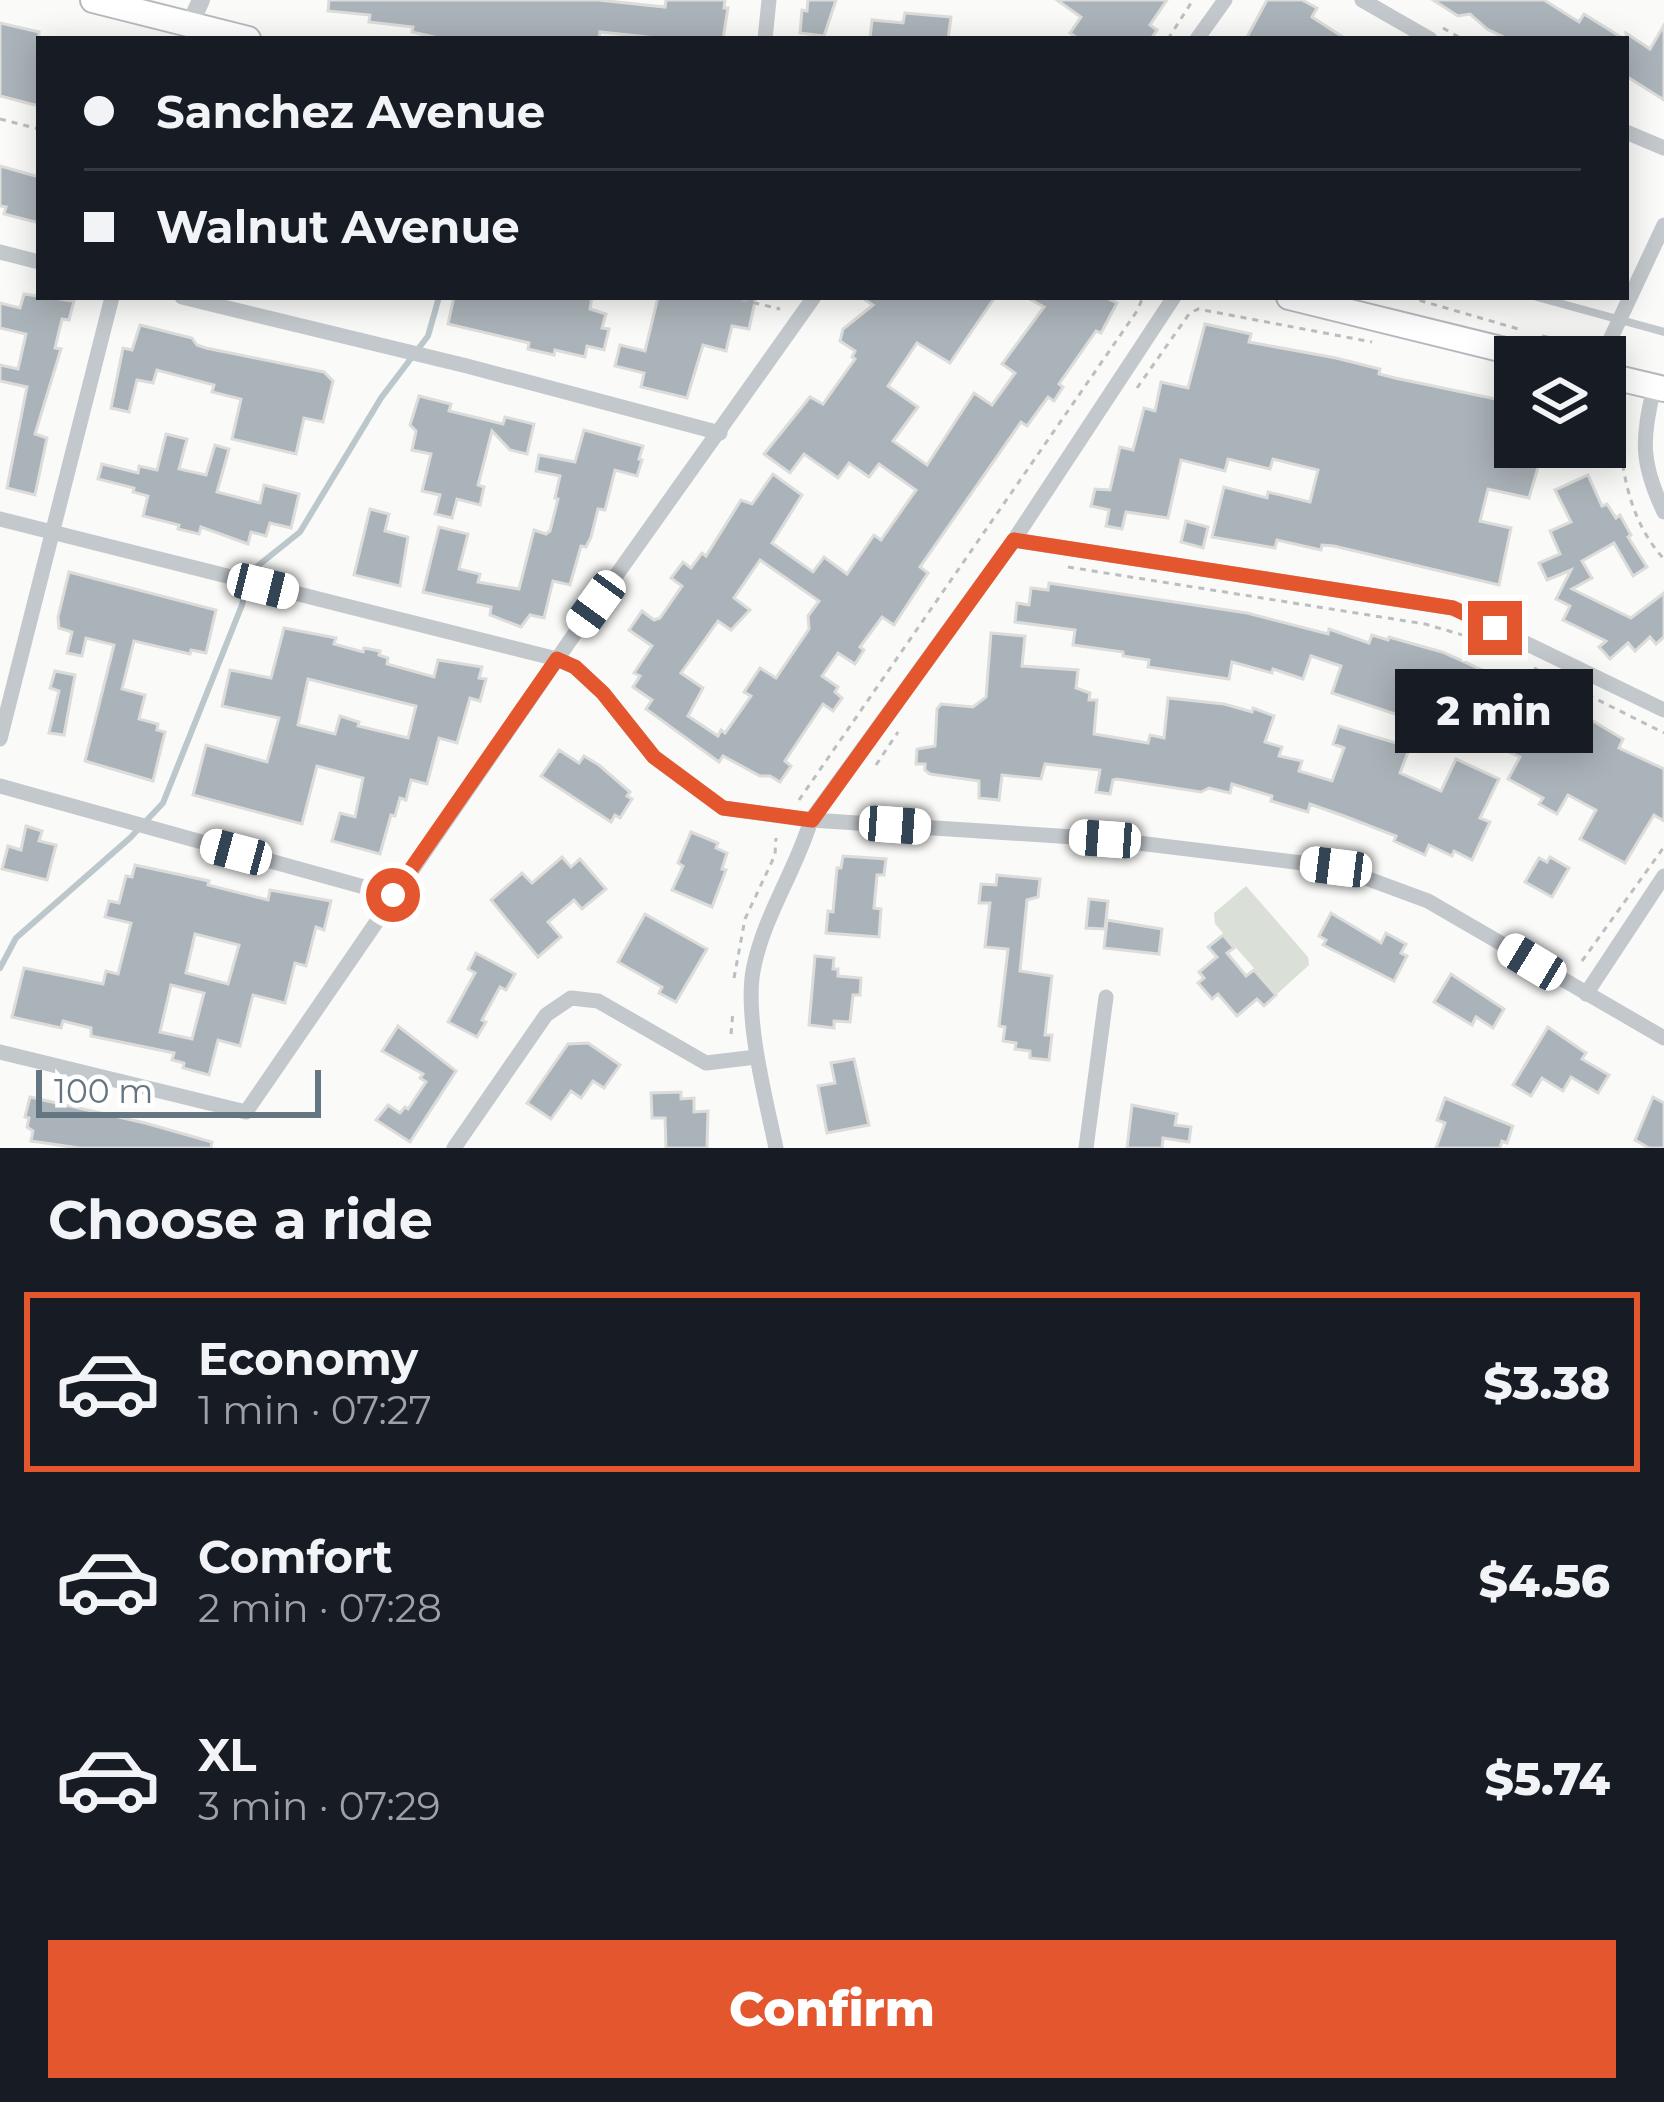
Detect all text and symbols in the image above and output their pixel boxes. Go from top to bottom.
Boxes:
text: Sanchez Avenue [156,84,545,139]
text: Walnut Avenue [156,199,520,254]
map controls [1494,336,1626,468]
button: layers [1494,336,1626,468]
car [224,560,302,612]
car [560,564,632,644]
route end [1468,601,1522,655]
callout: 2 min [1396,670,1594,754]
text: 2 min [1437,687,1551,735]
car [858,805,932,845]
car [1068,819,1142,859]
car [197,825,275,879]
car [1298,845,1374,889]
route start [366,868,420,922]
car [1492,928,1572,996]
scale bar [36,1064,321,1117]
text: 100 m [54,1071,153,1111]
text: Choose a ride [48,1187,433,1253]
icon: car [54,1328,162,1436]
text: Economy [198,1331,418,1386]
text: $3.38 [1483,1355,1610,1410]
text: 1 min · 07:27 [198,1386,432,1434]
icon: car [54,1526,162,1634]
text: Comfort [198,1529,393,1584]
text: $4.56 [1479,1553,1610,1608]
text: 2 min · 07:28 [198,1584,442,1632]
icon: car [54,1724,162,1832]
text: XL [198,1727,256,1782]
text: $5.74 [1485,1751,1610,1806]
text: 3 min · 07:29 [198,1782,441,1830]
button: Confirm [48,1940,1616,2078]

